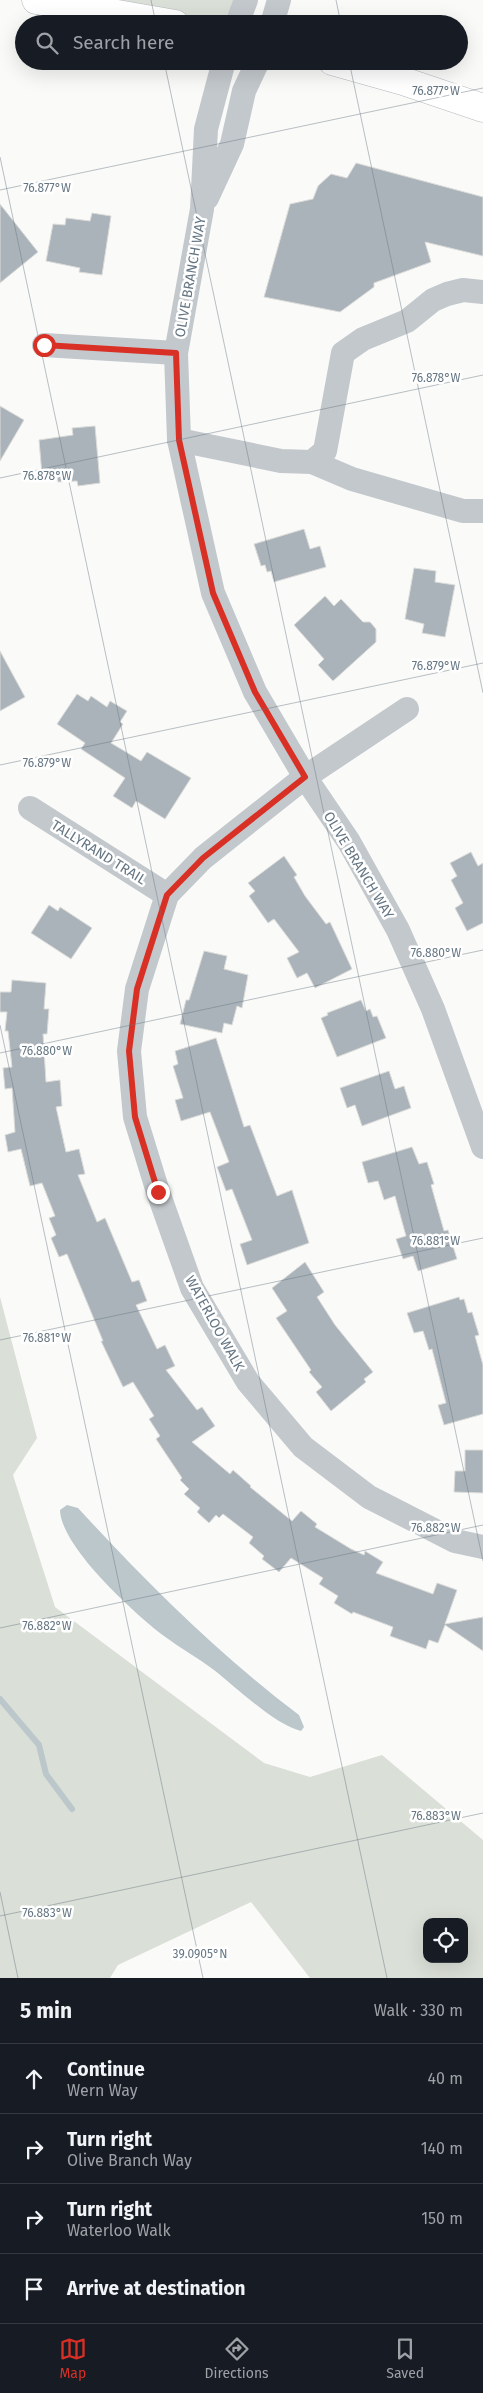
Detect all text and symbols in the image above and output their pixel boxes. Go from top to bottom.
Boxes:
search box [15,15,468,70]
icon: search [33,29,61,57]
text: Search here [73,31,174,54]
text: 76.877°W [412,84,460,98]
text: 76.877°W [23,181,71,195]
street label: OLIVE BRANCH WAY [172,215,210,339]
route start [33,334,56,357]
text: 76.878°W [412,371,460,385]
text: 76.878°W [23,469,71,483]
text: 76.879°W [412,659,460,673]
text: 76.879°W [23,756,71,770]
street label: OLIVE BRANCH WAY [320,809,397,922]
street label: TALLYRAND TRAIL [48,816,149,888]
text: 76.880°W [411,946,461,960]
text: 76.880°W [22,1044,72,1058]
route end [147,1181,170,1204]
text: 76.881°W [412,1234,460,1248]
street label: WATERLOO WALK [181,1273,248,1375]
text: 76.881°W [23,1331,71,1345]
text: 76.882°W [411,1521,461,1535]
text: 76.882°W [22,1619,72,1633]
text: 76.883°W [411,1809,461,1823]
text: 76.883°W [22,1906,72,1920]
map controls [423,1918,468,1963]
button: locate [423,1918,468,1963]
text: 39.0905°N [173,1947,227,1961]
text: 5 min [20,1998,72,2024]
text: Walk · 330 m [374,2001,463,2020]
text: Continue [67,2058,145,2081]
icon: ahead [20,2065,48,2093]
text: 40 m [428,2069,463,2088]
text: Wern Way [67,2081,138,2100]
text: Turn right [67,2128,152,2151]
icon: right [20,2135,48,2163]
text: 140 m [421,2139,463,2158]
text: Olive Branch Way [67,2151,192,2170]
text: Turn right [67,2198,152,2221]
icon: right [20,2205,48,2233]
text: 150 m [421,2209,463,2228]
text: Waterloo Walk [67,2221,171,2240]
icon: arrive [20,2275,48,2303]
text: Arrive at destination [67,2277,246,2300]
tab: Map [59,2335,87,2382]
tab: Directions [204,2335,269,2382]
tab: Saved [386,2335,424,2382]

